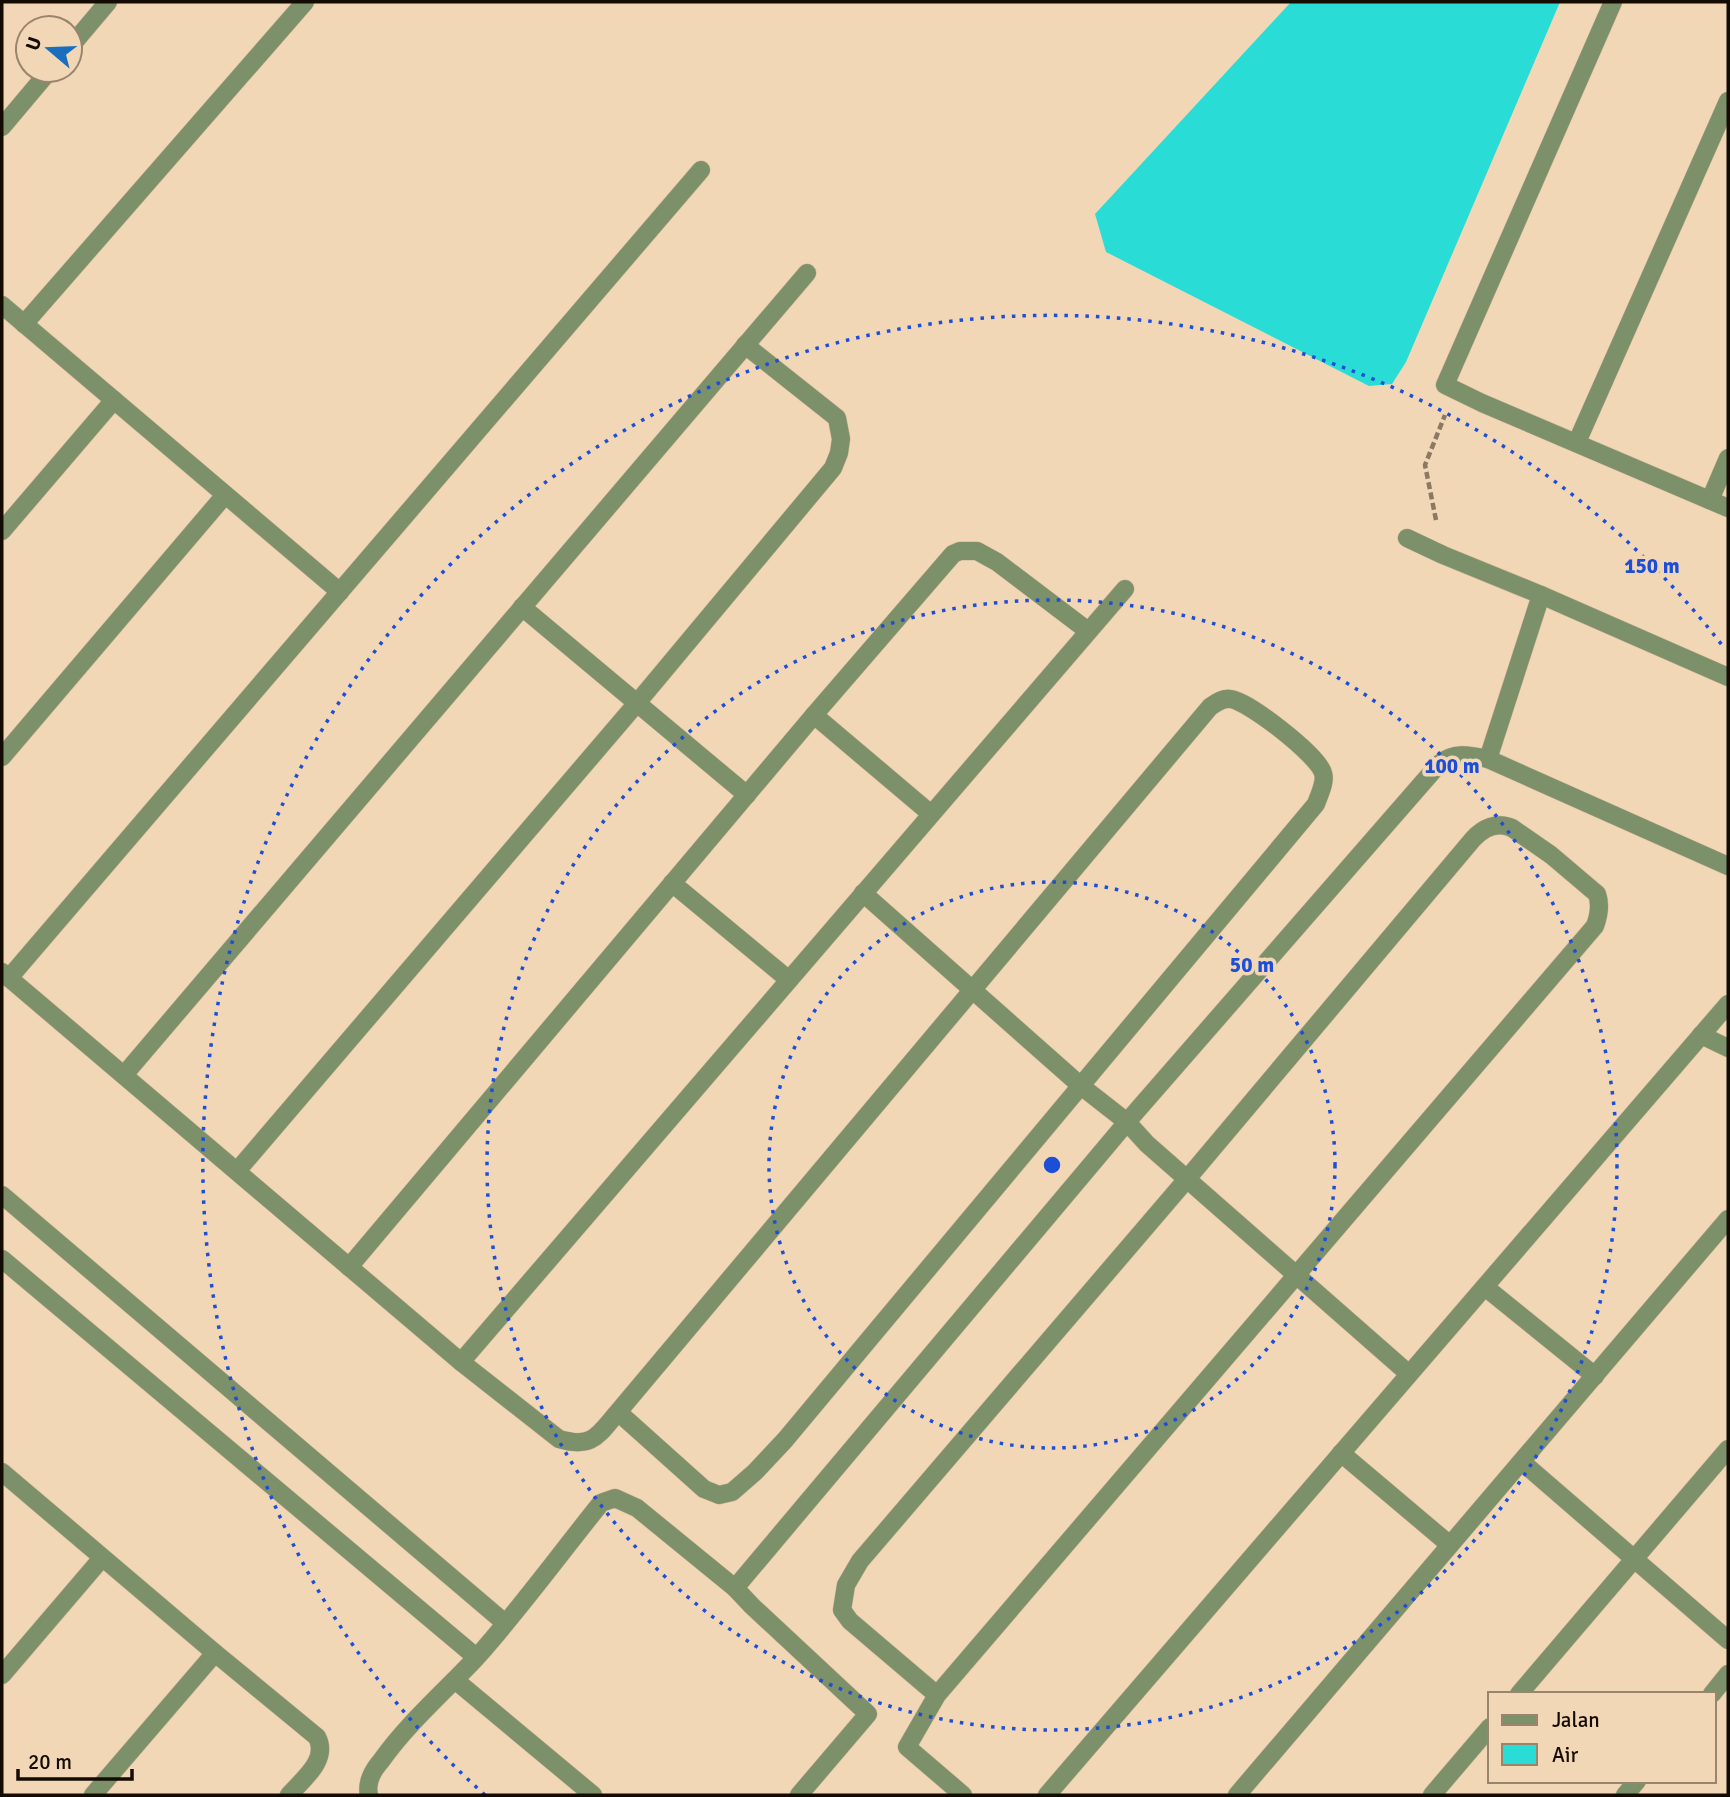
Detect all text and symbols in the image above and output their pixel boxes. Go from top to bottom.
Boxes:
north arrow [14,14,84,84]
text: U [20,34,47,54]
text: 150 m [1624,553,1680,579]
text: 100 m [1424,753,1480,779]
text: 50 m [1230,952,1274,978]
centre of rings [1040,1153,1064,1177]
legend [1488,1692,1716,1783]
text: Jalan [1552,1707,1600,1733]
scale bar [18,1738,131,1782]
text: Air [1552,1742,1579,1768]
text: 20 m [28,1749,72,1775]

